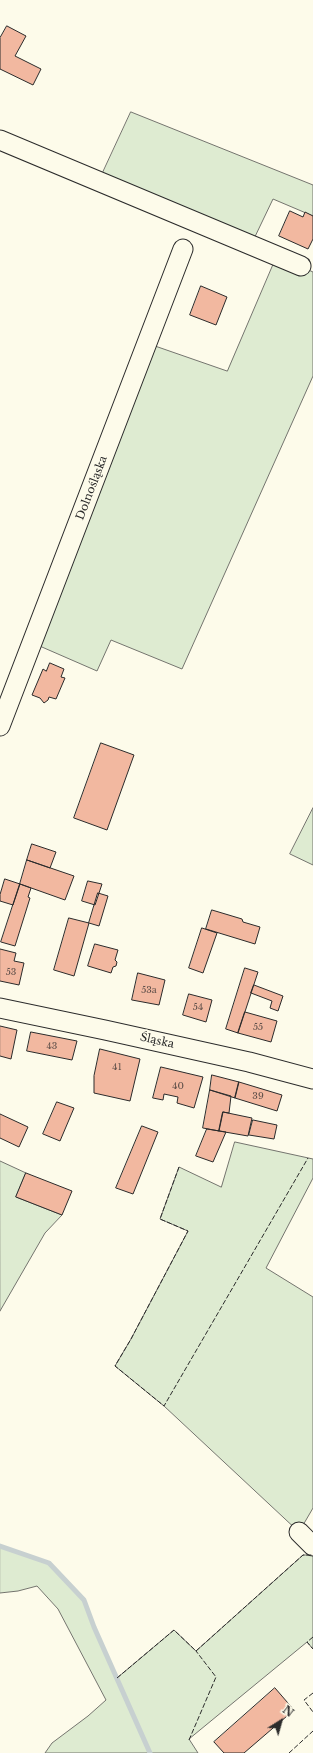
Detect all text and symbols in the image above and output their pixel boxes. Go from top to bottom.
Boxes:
street label: Dolnośląska [74,454,110,522]
house number: 53 [6,967,16,977]
house number: 53a [141,985,157,995]
house number: 54 [193,1002,203,1012]
house number: 55 [253,1022,263,1032]
street label: Śląska [139,1031,175,1051]
house number: 43 [47,1041,57,1051]
house number: 41 [112,1062,122,1072]
house number: 40 [172,1081,184,1091]
house number: 39 [252,1091,264,1101]
north arrow [261,1701,301,1741]
text: N [280,1703,297,1720]

